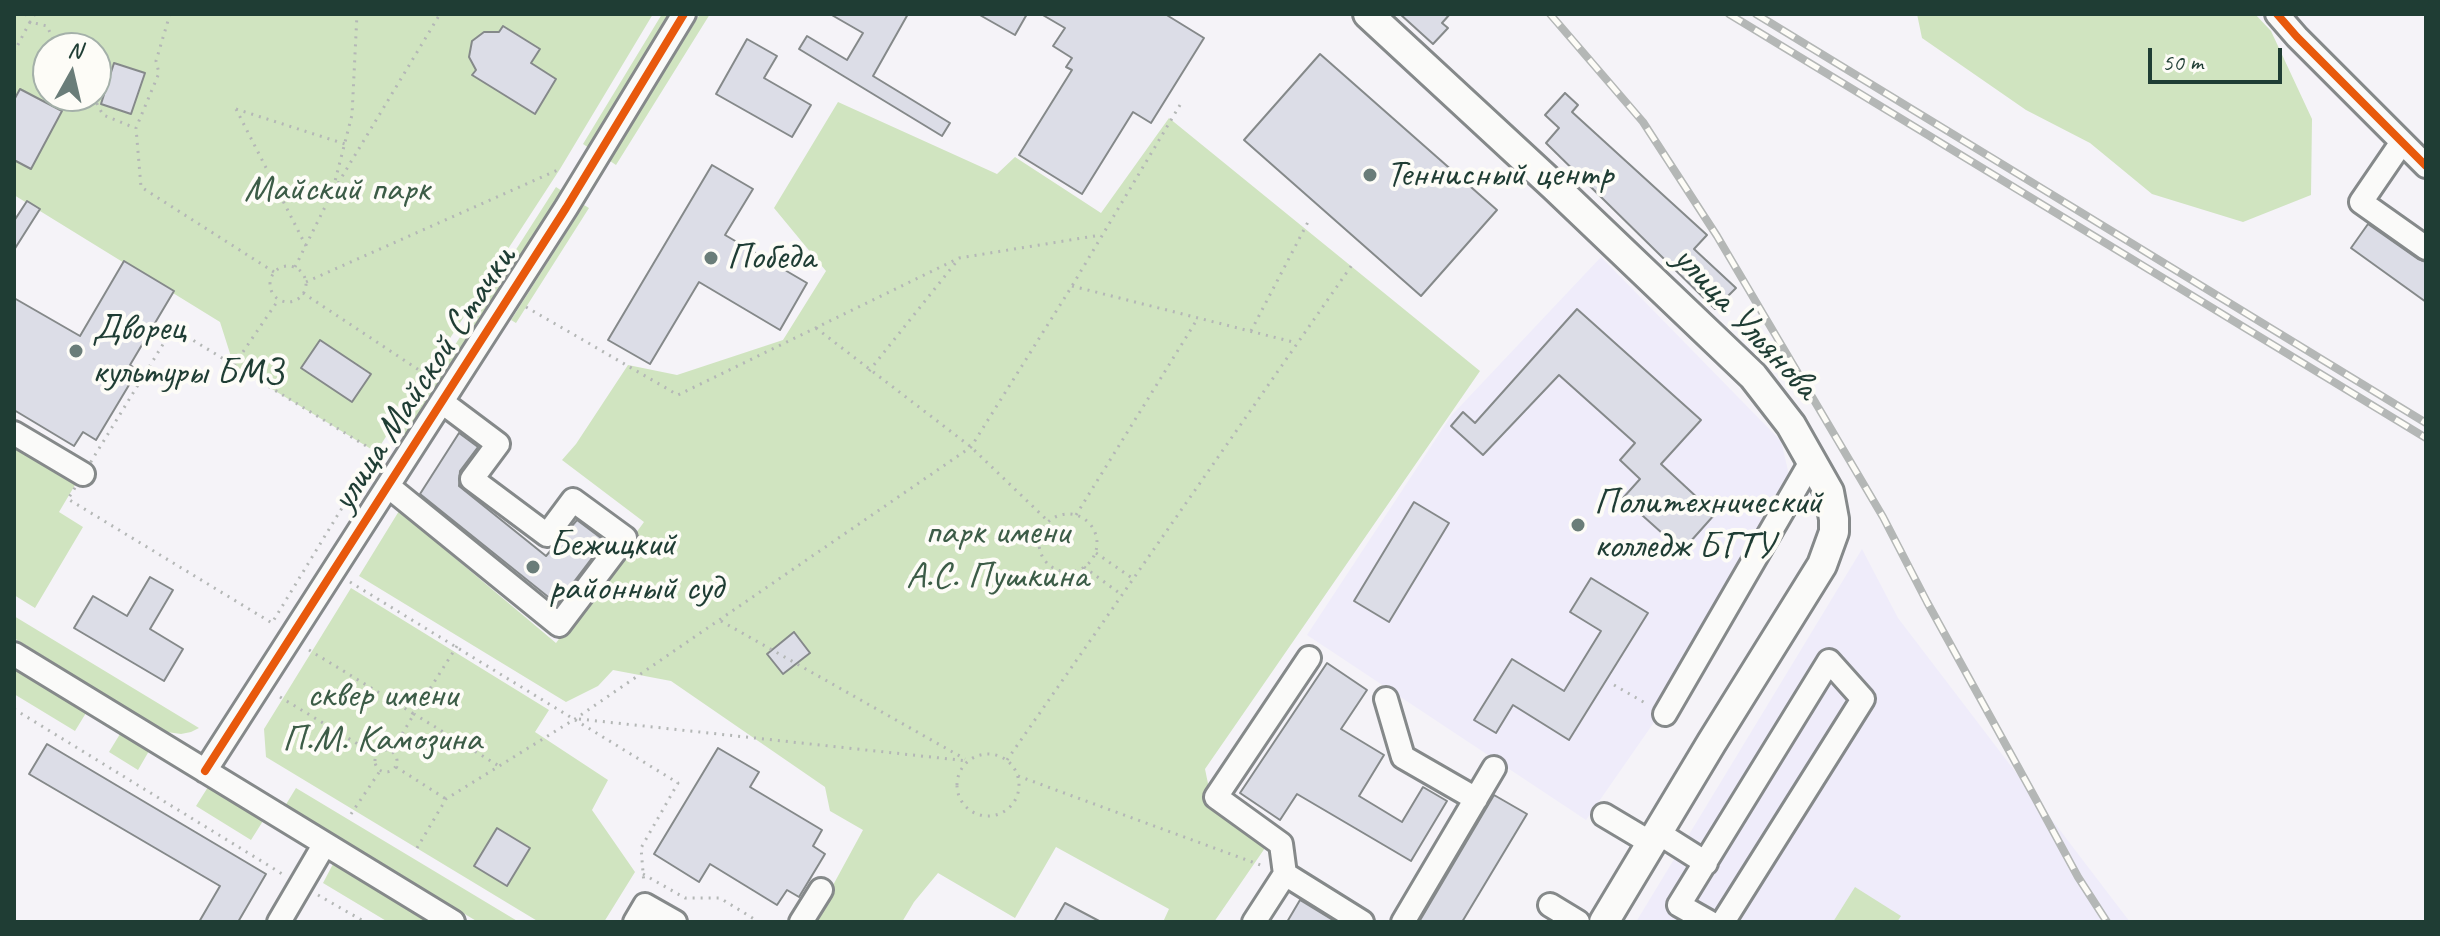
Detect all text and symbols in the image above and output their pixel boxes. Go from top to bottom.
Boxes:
north arrow [32,32,112,112]
scale bar [2152,32,2286,82]
text: N [66,35,84,65]
text: 50 m [2162,47,2203,77]
place label: Теннисный центр [1386,152,1613,198]
marker: Теннисный центр [1361,166,1379,184]
park label: Майский парк [244,167,430,213]
place label: Победа [727,235,815,281]
street label: улица Ульянова [1662,237,1828,409]
street label: улица Майской Стачки [321,238,527,520]
marker: Победа [702,249,720,267]
place label: Дворец культуры БМЗ [92,306,284,396]
marker: Дворец культуры БМЗ [67,342,85,360]
place label: Политехнический колледж БГТУ [1594,480,1822,570]
park label: парк имени А.С. Пушкина [906,510,1088,600]
marker: Политехнический колледж БГТУ [1569,516,1587,534]
place label: Бежицкий районный суд [549,522,723,612]
marker: Бежицкий районный суд [524,558,542,576]
park label: сквер имени П.М. Камозина [282,673,482,762]

